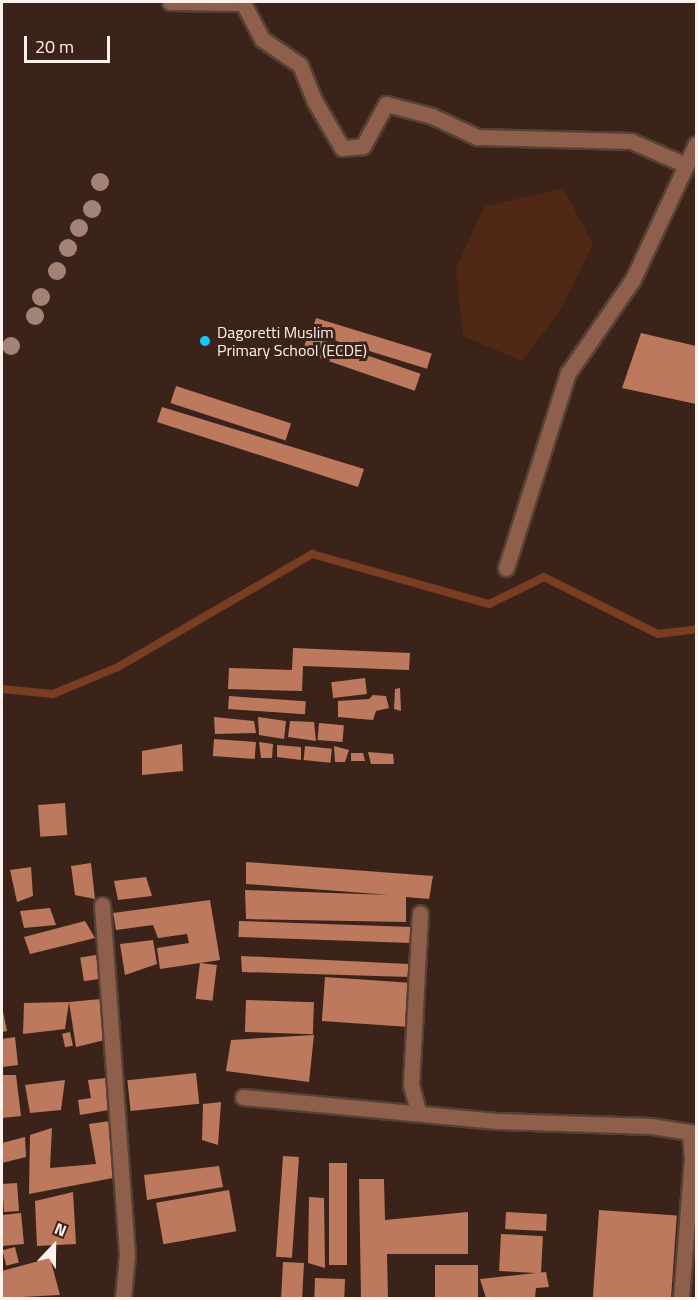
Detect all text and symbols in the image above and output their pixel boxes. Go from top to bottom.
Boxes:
scale bar [27,24,112,62]
text: 20 m [35,33,74,60]
place label: Dagoretti Muslim Primary School (ECDE) [217,322,367,360]
marker: Dagoretti Muslim Primary School (ECDE) [198,334,212,348]
north arrow [24,1216,84,1276]
text: N [51,1216,70,1243]

